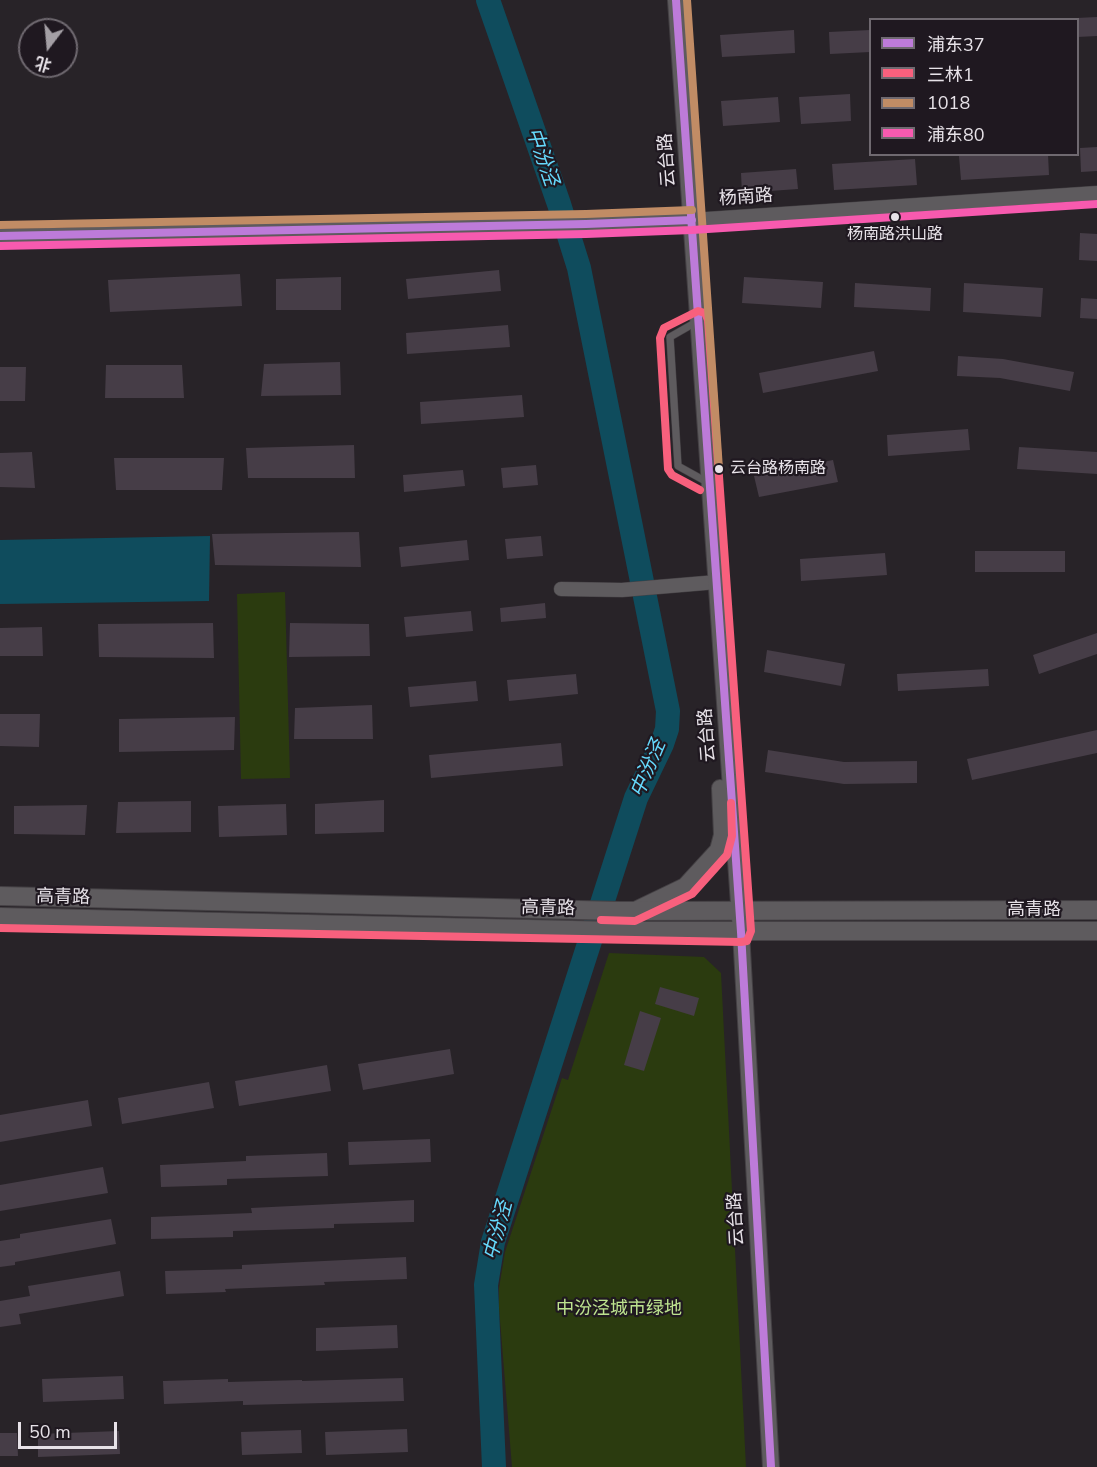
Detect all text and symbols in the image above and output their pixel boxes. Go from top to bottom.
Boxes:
north arrow [18,18,78,78]
legend [869,18,1079,156]
text: 浦东37 [927,33,985,57]
text: 北 [33,51,54,76]
text: 三林1 [927,63,974,87]
text: 1018 [927,91,970,115]
text: 浦东80 [927,123,985,147]
water label: 中汾泾 [520,125,562,189]
street label: 云台路 [655,132,681,188]
street label: 杨南路 [718,185,774,211]
marker: 杨南路洪山路 [889,211,901,223]
place label: 杨南路洪山路 [847,225,943,245]
place label: 云台路杨南路 [730,459,826,479]
marker: 云台路杨南路 [713,463,725,475]
street label: 云台路 [695,707,721,763]
water label: 中汾泾 [626,737,672,801]
street label: 高青路 [36,887,90,909]
street label: 高青路 [521,898,575,920]
street label: 高青路 [1007,900,1061,922]
street label: 云台路 [725,1191,749,1247]
water label: 中汾泾 [480,1199,518,1263]
park label: 中汾泾城市绿地 [556,1299,682,1321]
scale bar [21,1410,120,1448]
text: 50 m [29,1420,71,1444]

